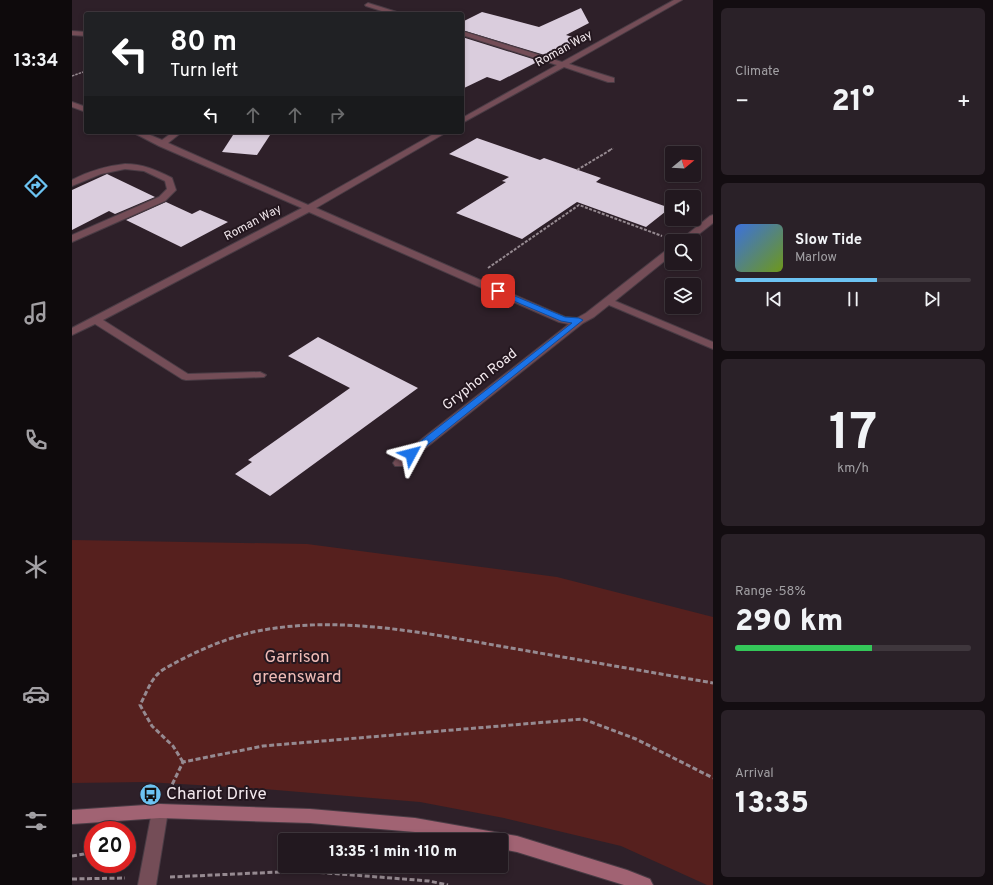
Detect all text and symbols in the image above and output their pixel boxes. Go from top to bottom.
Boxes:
text: 80 m [170,25,237,61]
street label: Roman Way [533,27,595,71]
icon: left [104,28,156,80]
text: 13:34 [14,50,58,73]
text: Turn left [170,60,238,83]
text: Climate [735,64,780,80]
text: 21° [831,84,875,121]
text: − [735,89,749,116]
text: + [957,89,971,116]
icon: left [200,104,222,126]
icon: ahead [242,104,264,126]
icon: ahead [284,104,306,126]
icon: right [326,104,348,126]
north arrow [665,146,701,182]
map controls [665,146,701,314]
icon: directions [22,172,50,200]
button: sound [665,190,701,226]
street label: Roman Way [222,201,284,245]
text: Slow Tide [795,231,862,250]
button: search [665,234,701,270]
text: Marlow [795,250,837,266]
pin [481,274,515,308]
button: layers [665,278,701,314]
icon: arrive [487,280,509,302]
icon: previous [763,288,785,310]
icon: pause [842,288,864,310]
icon: next [921,288,943,310]
icon: music [22,299,50,327]
street label: Gryphon Road [439,346,521,414]
text: 17 [829,402,877,468]
icon: phone [22,426,50,454]
position arrow [390,433,432,475]
text: km/h [837,461,869,477]
icon: climate [22,553,50,581]
text: Range · 58% [735,584,806,600]
text: 290 km [735,604,843,641]
park label: Garrison greensward [253,647,341,689]
icon: car [22,680,50,708]
text: Arrival [735,766,774,782]
bus stop icon: Chariot Drive [137,782,163,808]
place label: Chariot Drive [166,784,267,806]
text: 13:35 [735,786,809,823]
icon: filters [22,807,50,835]
speed limit sign: 20 [84,821,136,873]
text: 13:35 · 1 min · 110 m [329,843,457,862]

